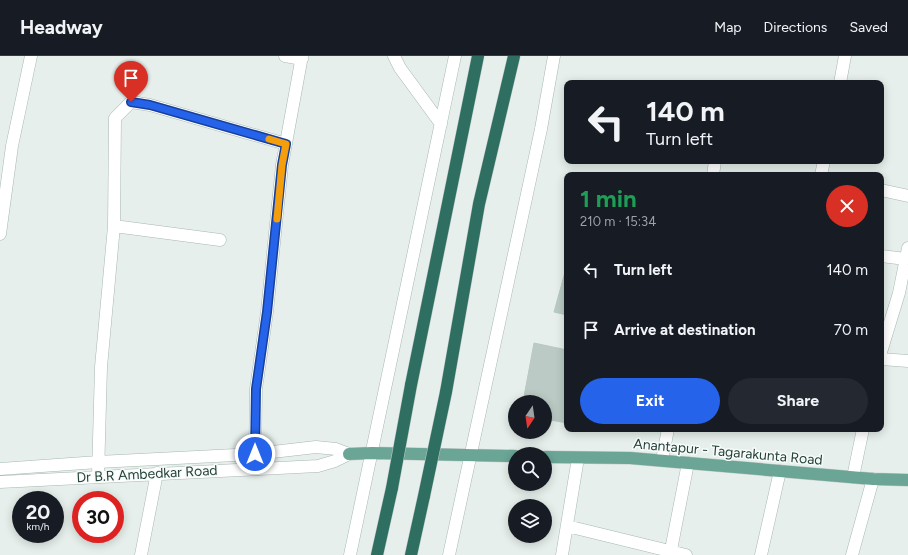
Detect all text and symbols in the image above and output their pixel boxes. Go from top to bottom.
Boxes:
text: Headway [20,16,103,39]
text: Map [714,19,742,36]
text: Directions [764,19,827,36]
text: Saved [849,19,888,36]
pin [114,61,148,102]
icon: arrive [120,67,142,89]
text: 140 m [646,94,725,128]
icon: left [580,96,632,148]
text: Turn left [646,128,713,150]
text: 1 min [580,184,637,213]
button: close [826,185,868,227]
text: 210 m · 15:34 [580,214,656,229]
icon: left [580,259,602,281]
text: Turn left [614,261,672,279]
text: 140 m [826,261,868,279]
icon: arrive [580,319,602,341]
text: Arrive at destination [614,321,755,339]
text: 70 m [834,321,868,339]
button: Exit [580,378,720,424]
button: Share [728,378,868,424]
north arrow [508,395,552,439]
map controls [508,395,552,543]
position arrow [234,433,276,475]
street label: Anantapur - Tagarakunta Road [633,435,823,469]
button: search [508,447,552,491]
street label: Dr B.R Ambedkar Road [76,462,218,486]
speed limit sign: 30 [72,491,124,543]
button: layers [508,499,552,543]
text: 20 [26,500,50,524]
text: km/h [27,520,49,533]

